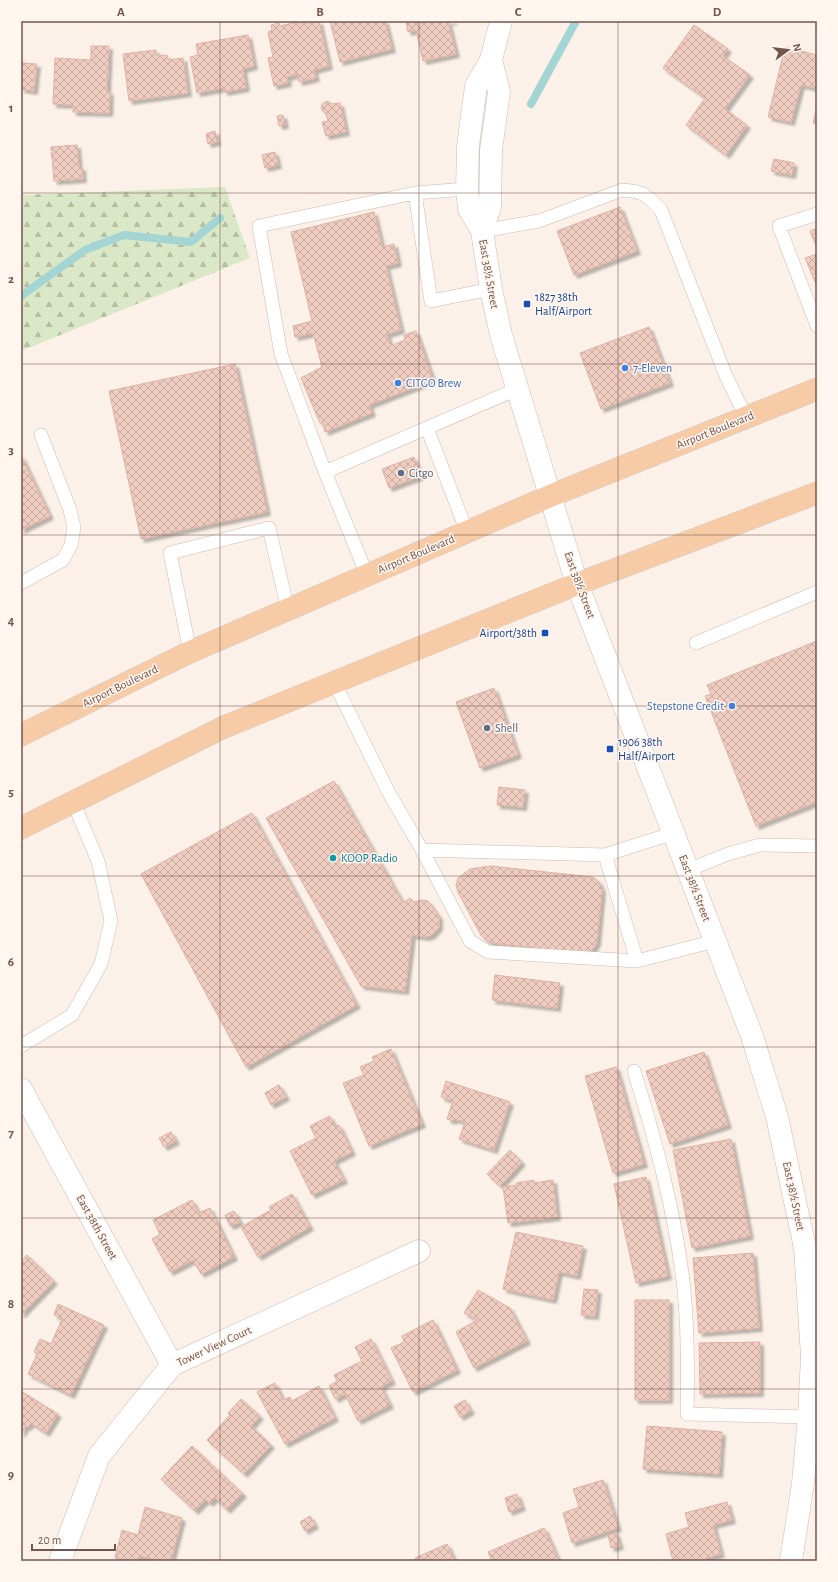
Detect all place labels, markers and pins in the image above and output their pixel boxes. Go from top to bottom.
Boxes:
place label: 1827 38th Half/Airport [535,291,592,317]
marker: 1827 38th Half/Airport [522,299,532,309]
place label: 7-Eleven [633,362,672,374]
marker: 7-Eleven [620,363,630,373]
place label: CITGO Brew [406,377,461,389]
marker: CITGO Brew [393,378,403,388]
place label: Citgo [409,467,434,479]
marker: Citgo [396,468,406,478]
place label: Airport/38th [480,627,537,639]
marker: Airport/38th [540,628,550,638]
place label: Stepstone Credit [647,700,724,712]
marker: Stepstone Credit [727,701,737,711]
place label: Shell [495,722,518,734]
marker: Shell [482,723,492,733]
place label: 1906 38th Half/Airport [618,736,675,762]
marker: 1906 38th Half/Airport [605,744,615,754]
place label: KOOP Radio [341,852,398,864]
marker: KOOP Radio [328,853,338,863]

